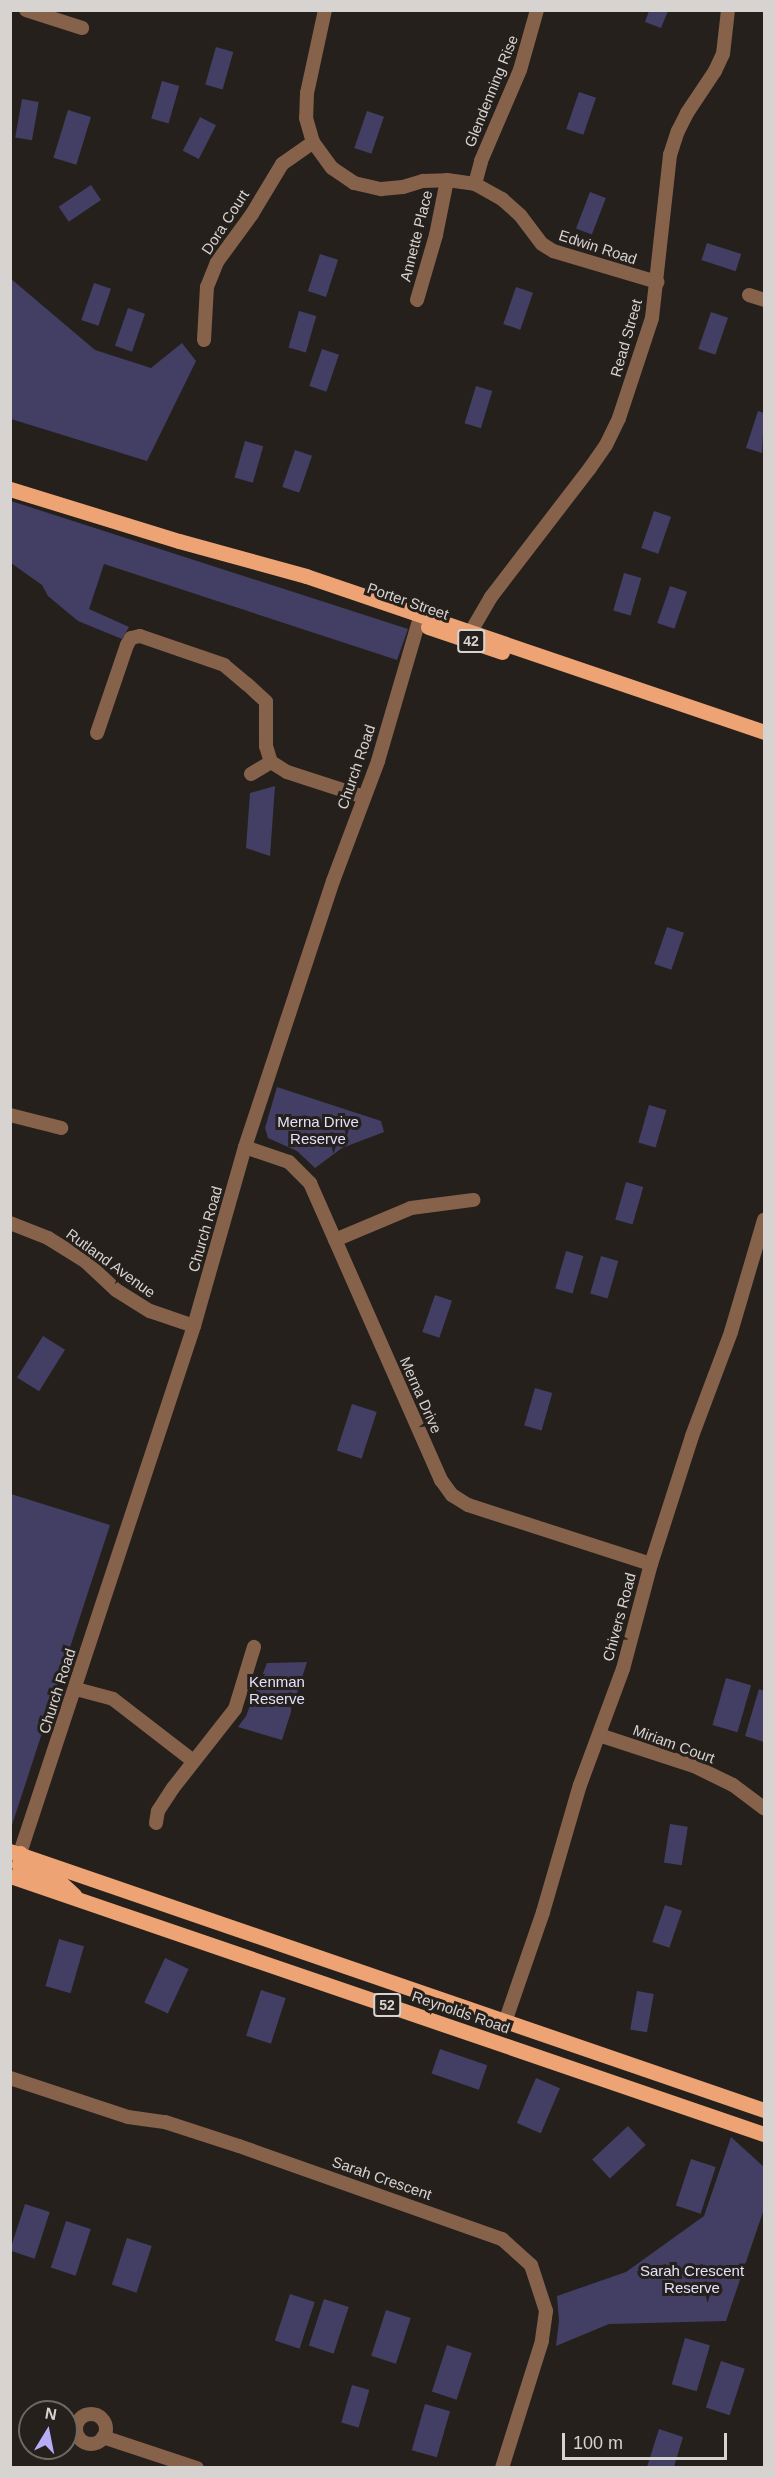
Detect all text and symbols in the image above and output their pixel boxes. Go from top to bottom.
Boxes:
street label: Glendenning Rise [460,32,522,150]
street label: Dora Court [197,186,253,258]
street label: Annette Place [396,189,436,283]
street label: Edwin Road [557,226,639,268]
street label: Read Street [606,297,646,379]
street label: Porter Street [365,579,451,623]
road number: 42 [456,630,486,652]
street label: Church Road [333,722,379,812]
park label: Merna Drive Reserve [277,1112,359,1147]
street label: Church Road [184,1184,226,1274]
street label: Rutland Avenue [63,1224,159,1302]
street label: Merna Drive [396,1354,446,1436]
street label: Chivers Road [599,1571,639,1663]
street label: Church Road [35,1646,79,1736]
park label: Kenman Reserve [249,1672,305,1707]
street label: Miriam Court [631,1721,717,1767]
street label: Reynolds Road [410,1987,512,2037]
road number: 52 [372,1994,402,2016]
street label: Sarah Crescent [330,2153,434,2203]
park label: Sarah Crescent Reserve [640,2261,744,2296]
north arrow [18,2400,78,2460]
text: N [44,2404,58,2423]
scale bar [565,2421,730,2459]
text: 100 m [573,2433,623,2453]

